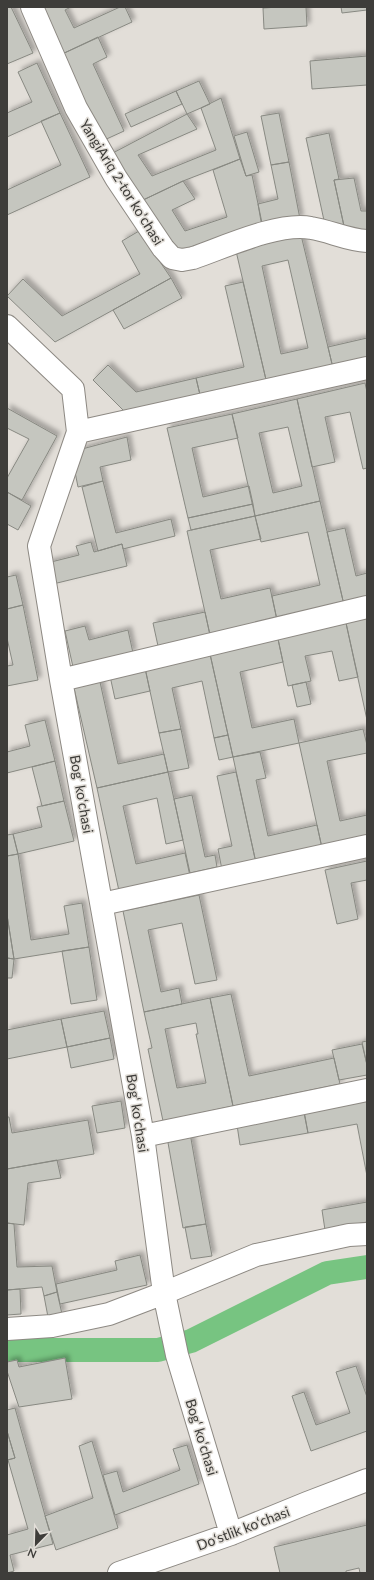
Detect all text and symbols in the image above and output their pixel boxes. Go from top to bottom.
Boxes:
street label: YangiАriq 2-tor koʼchasi [76,116,168,248]
street label: Bogʻ koʻchasi [67,754,97,834]
street label: Bogʻ koʻchasi [123,1073,153,1153]
street label: Bogʻ koʻchasi [182,1397,222,1477]
street label: Doʻstlik koʻchasi [194,1502,292,1554]
north arrow [16,1524,56,1564]
text: N [25,1546,38,1561]

